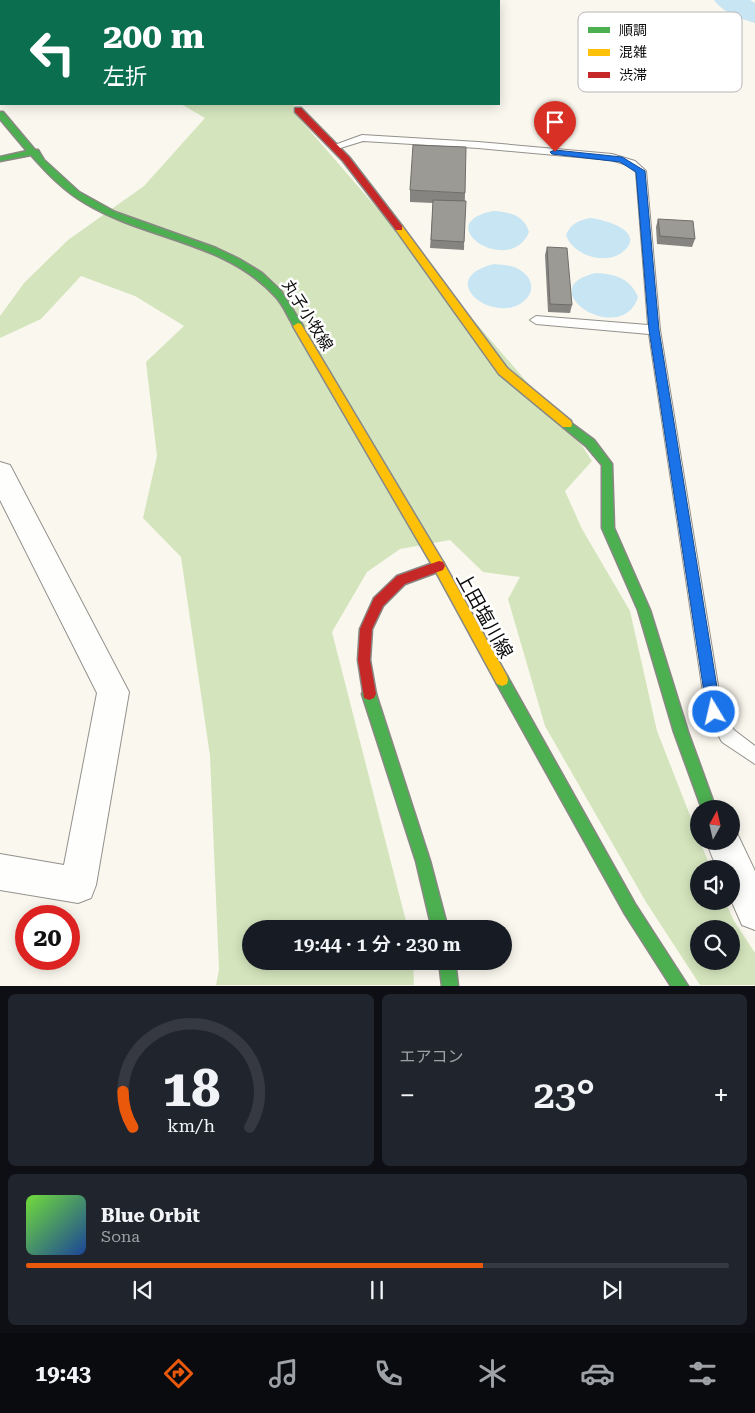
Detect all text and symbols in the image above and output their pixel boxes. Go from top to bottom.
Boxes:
legend [578,12,742,92]
text: 200 m [103,16,204,57]
icon: left [20,20,85,85]
text: 順調 [619,22,647,38]
text: 混雑 [619,44,647,60]
text: 左折 [103,64,147,89]
text: 渋滞 [619,67,647,83]
pin [534,101,576,152]
icon: arrive [541,108,569,136]
street label: 丸子小牧線 [278,276,337,354]
street label: 上田塩川線 [451,568,518,662]
position arrow [687,685,739,737]
north arrow [690,800,740,850]
map controls [690,800,740,970]
button: sound [690,860,740,910]
speed limit sign: 20 [15,905,80,970]
button: search [690,920,740,970]
text: 19:44 · 1 分 · 230 m [293,933,461,956]
text: エアコン [400,1047,464,1066]
text: 18 [162,1058,220,1119]
text: 23° [534,1073,595,1117]
text: − [400,1079,415,1112]
text: + [713,1079,729,1112]
text: km/h [167,1115,215,1136]
text: Blue Orbit [101,1204,200,1227]
text: Sona [101,1227,140,1246]
icon: previous [129,1276,157,1304]
icon: pause [363,1276,391,1304]
icon: next [598,1276,626,1304]
icon: directions [161,1356,196,1391]
icon: music [266,1356,301,1391]
icon: phone [371,1356,406,1391]
icon: climate [475,1356,510,1391]
icon: car [580,1356,615,1391]
icon: filters [685,1356,720,1391]
text: 19:43 [35,1361,91,1386]

